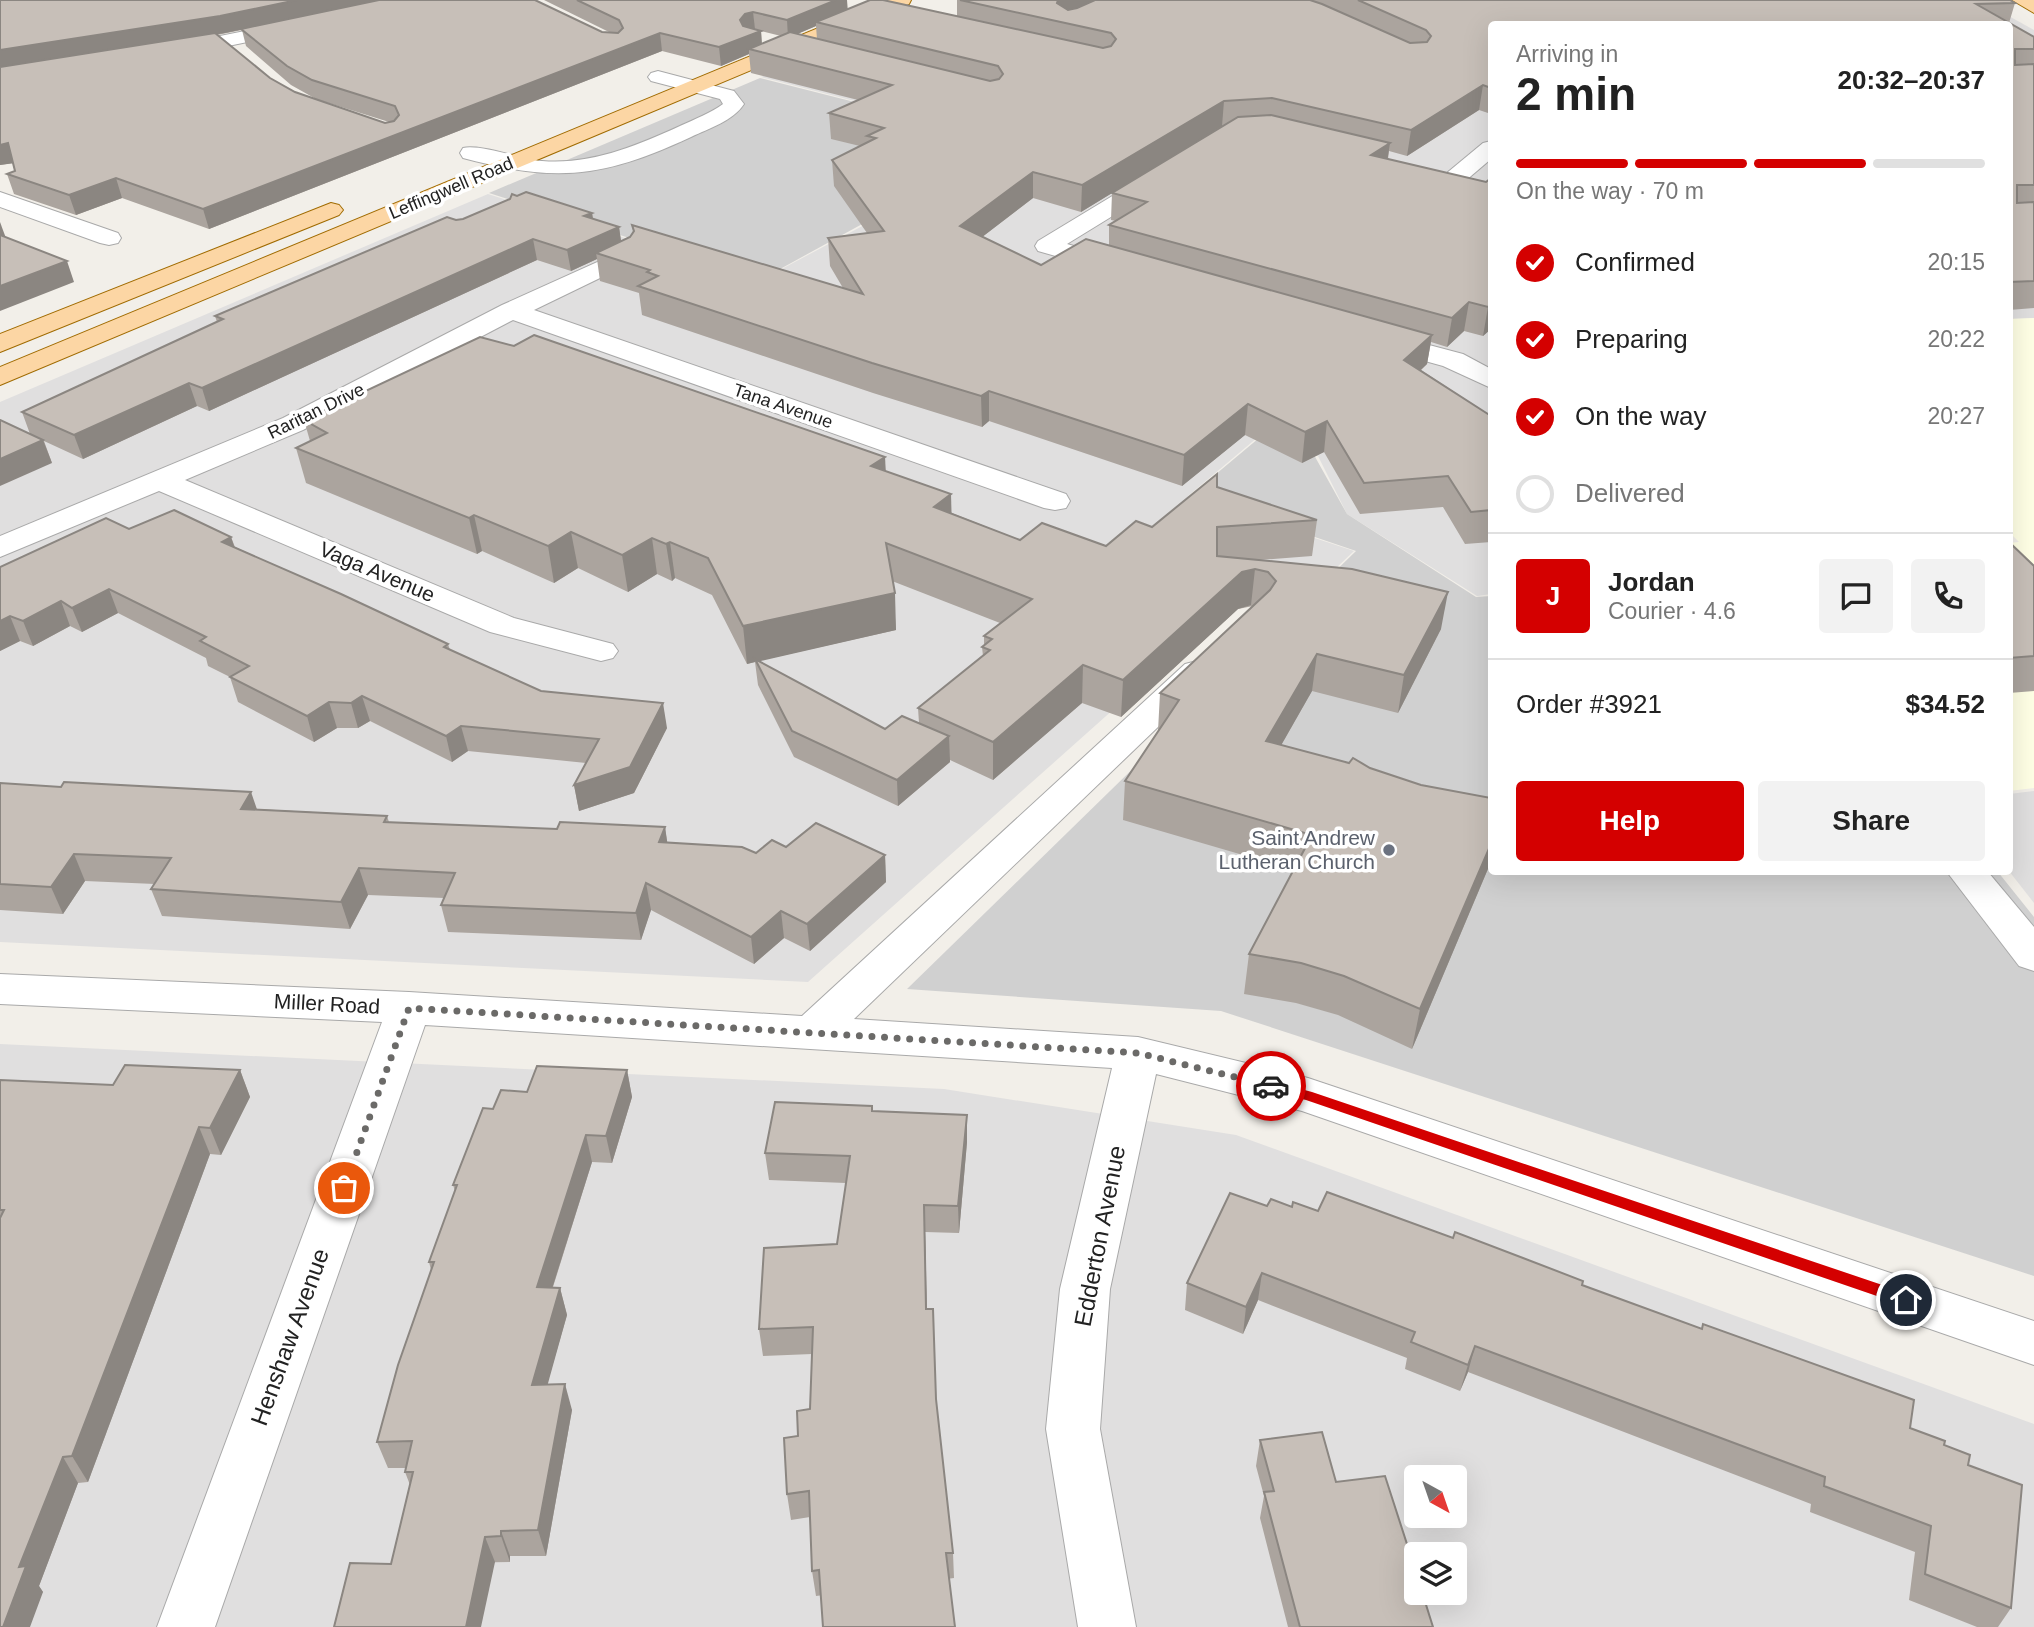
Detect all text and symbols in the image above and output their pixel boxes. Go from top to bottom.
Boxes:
text: Arriving in [1516,41,1618,67]
text: 20:32–20:37 [1838,65,1985,95]
text: 2 min [1516,68,1636,120]
street label: Leffingwell Road [386,153,516,223]
text: On the way · 70 m [1516,178,1704,204]
icon: check [1516,244,1554,282]
text: Confirmed [1575,247,1695,277]
text: 20:15 [1927,249,1985,275]
icon: check [1516,321,1554,359]
text: Preparing [1575,324,1688,354]
text: 20:22 [1927,326,1985,352]
street label: Raritan Drive [264,379,368,443]
street label: Tana Avenue [731,380,835,432]
icon: check [1516,398,1554,436]
text: On the way [1575,401,1707,431]
text: 20:27 [1927,403,1985,429]
text: Delivered [1575,478,1685,508]
street label: Vaga Avenue [316,537,438,606]
button: chat [1819,559,1893,633]
button: phone [1911,559,1985,633]
text: Jordan [1608,567,1695,597]
text: J [1546,581,1560,611]
text: Courier · 4.6 [1608,598,1736,624]
text: Order #3921 [1516,689,1662,719]
text: $34.52 [1905,689,1985,719]
button: Help [1516,781,1744,861]
button: Share [1758,781,1985,861]
place label: Saint Andrew Lutheran Church [1219,826,1376,873]
marker: Saint Andrew Lutheran Church [1381,842,1397,858]
street label: Miller Road [273,989,381,1018]
courier [1236,1051,1306,1121]
icon: car [1252,1067,1290,1105]
street label: Edderton Avenue [1069,1143,1130,1329]
pin [314,1158,374,1218]
icon: bag [325,1169,363,1207]
street label: Henshaw Avenue [245,1245,334,1429]
pin [1876,1270,1936,1330]
icon: home [1887,1281,1925,1319]
north arrow [1404,1465,1466,1528]
map controls [1404,1465,1467,1605]
button: layers [1404,1542,1467,1605]

